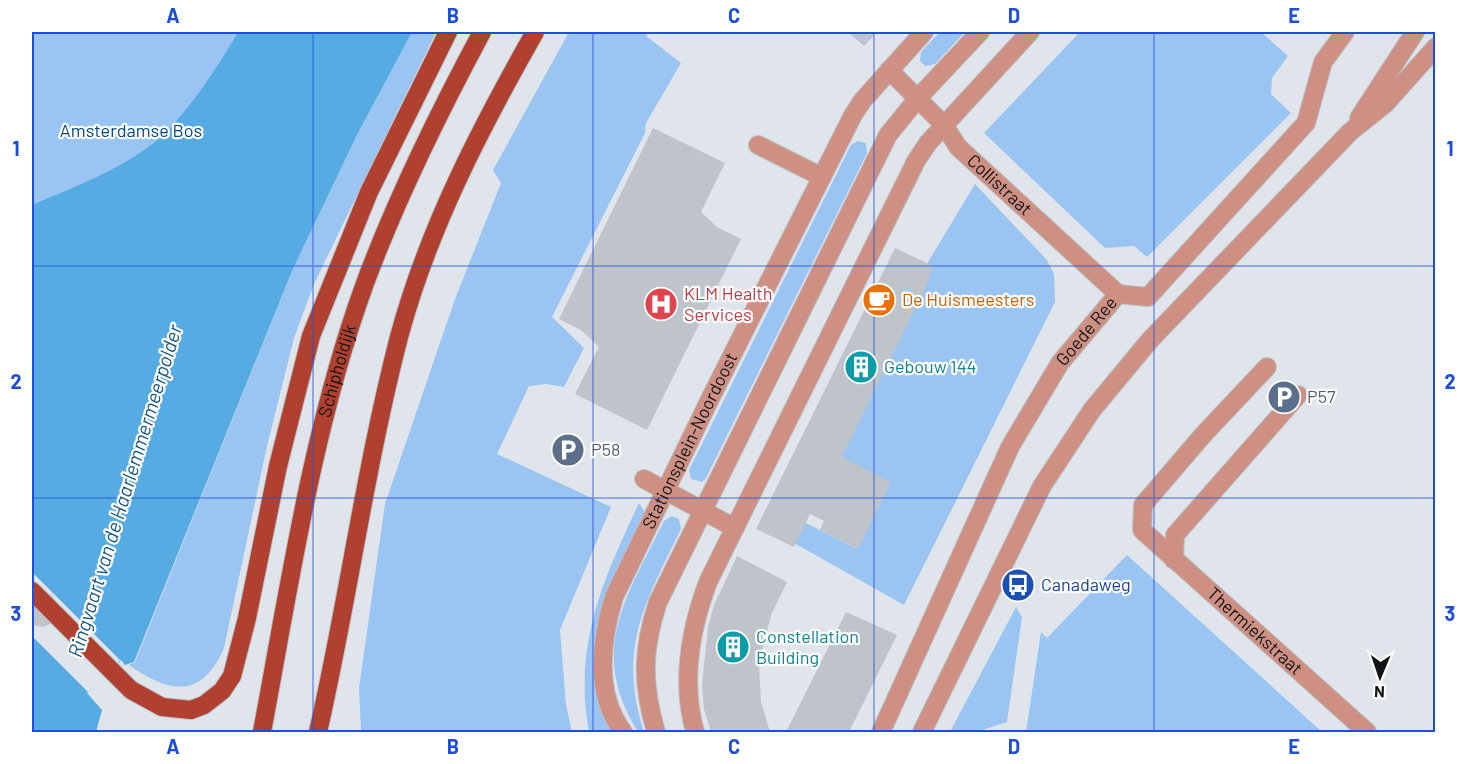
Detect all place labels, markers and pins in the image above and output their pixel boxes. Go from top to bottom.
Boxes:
place label: KLM Health Services [684,282,773,325]
cafe icon: De Huismeesters [861,282,897,318]
hospital icon: KLM Health Services [643,286,679,322]
place label: De Huismeesters [902,288,1034,310]
building icon: Gebouw 144 [843,349,879,385]
place label: Gebouw 144 [884,355,976,377]
parking icon: P57 [1266,379,1302,415]
place label: P57 [1307,385,1336,407]
parking icon: P58 [550,432,586,468]
place label: P58 [591,438,620,460]
bus stop icon: Canadaweg [1000,567,1036,603]
place label: Canadaweg [1041,573,1131,595]
place label: Constellation Building [756,625,859,668]
building icon: Constellation Building [715,629,751,665]

